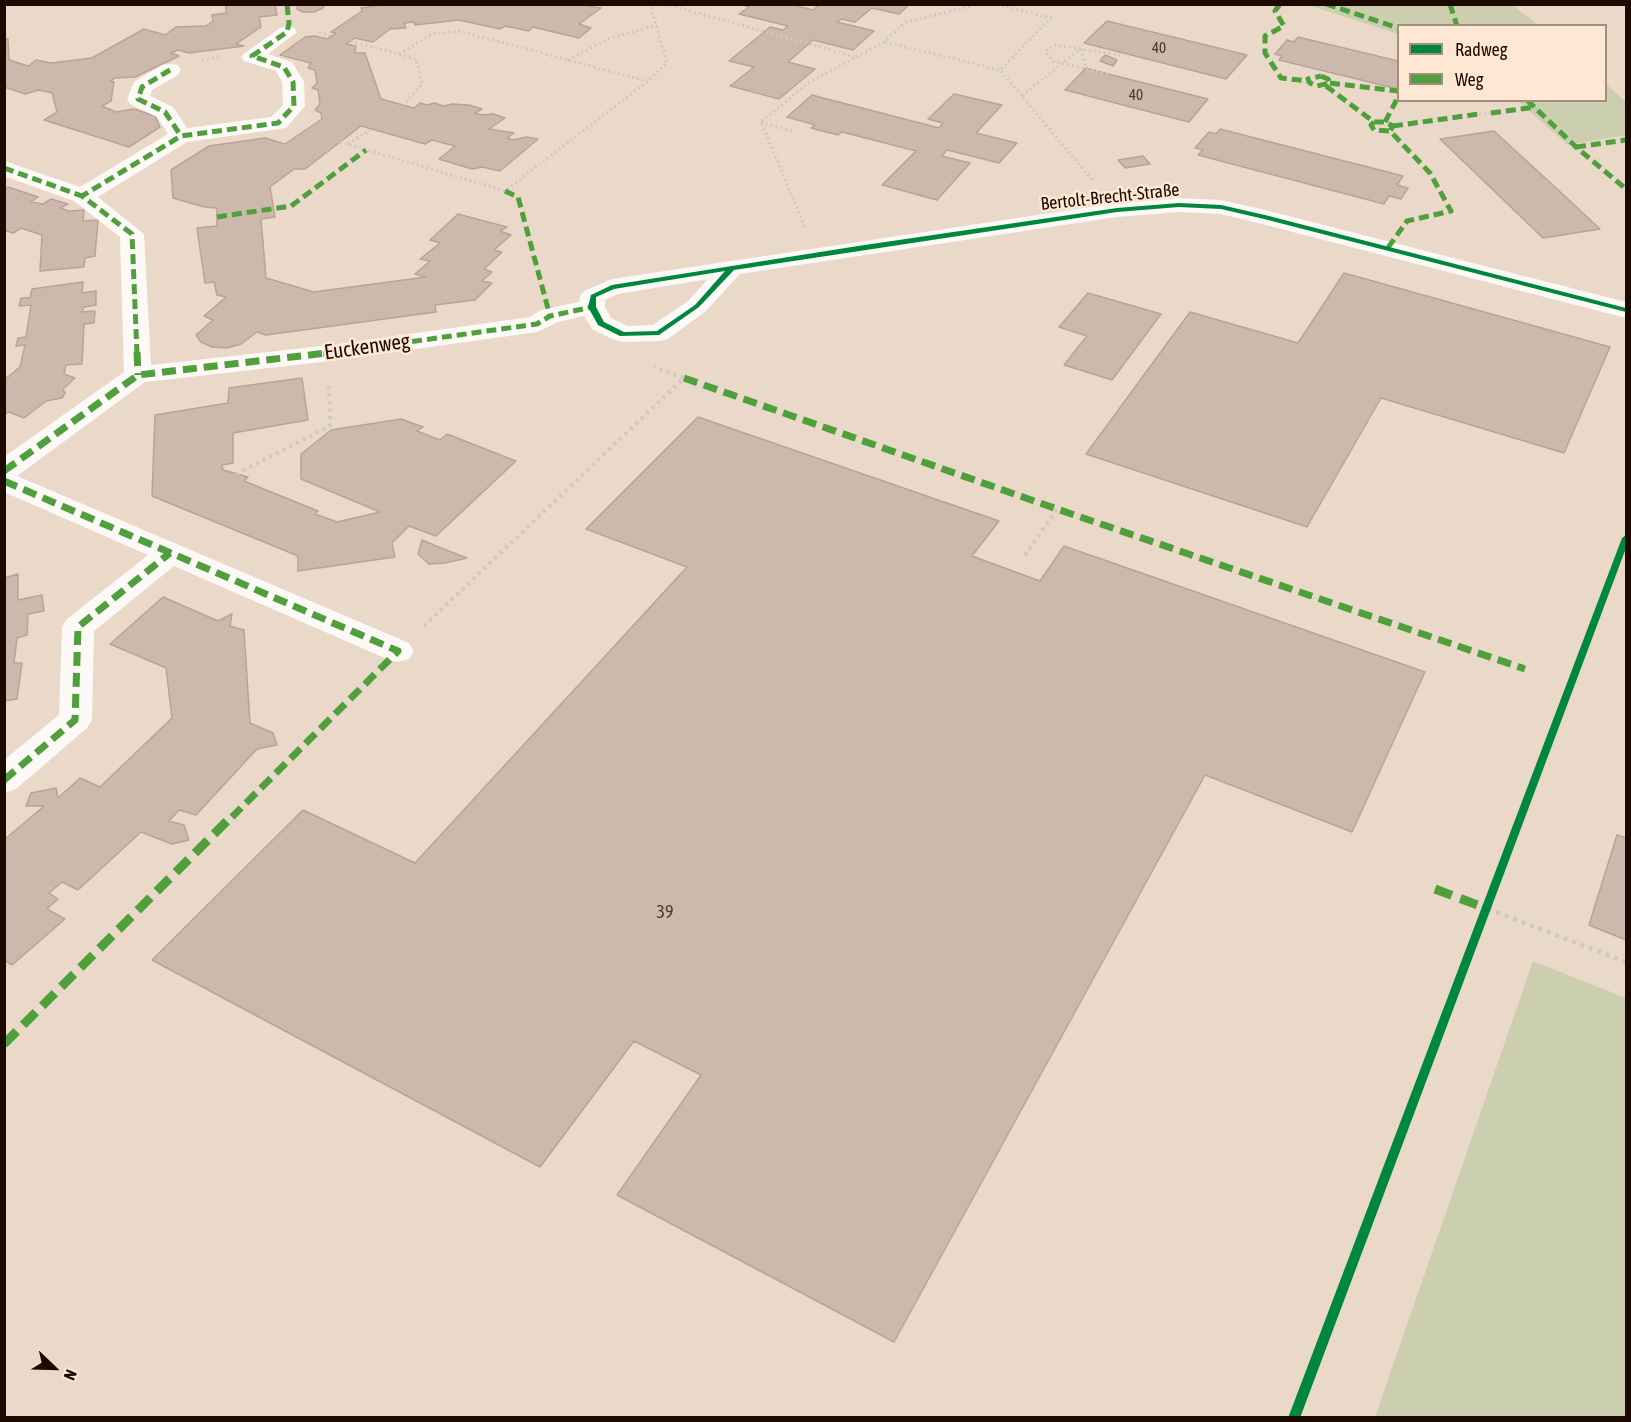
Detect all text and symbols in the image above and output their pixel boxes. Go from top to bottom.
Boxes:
legend [1397,24,1607,102]
house number: 40 [1152,39,1166,57]
text: Radweg [1455,39,1507,60]
text: Weg [1455,69,1483,90]
house number: 40 [1129,86,1143,104]
street label: Bertolt-Brecht-Straße [1040,179,1180,215]
street label: Euckenweg [323,329,411,365]
house number: 39 [657,901,673,923]
north arrow [24,1338,84,1398]
text: N [60,1367,81,1383]

